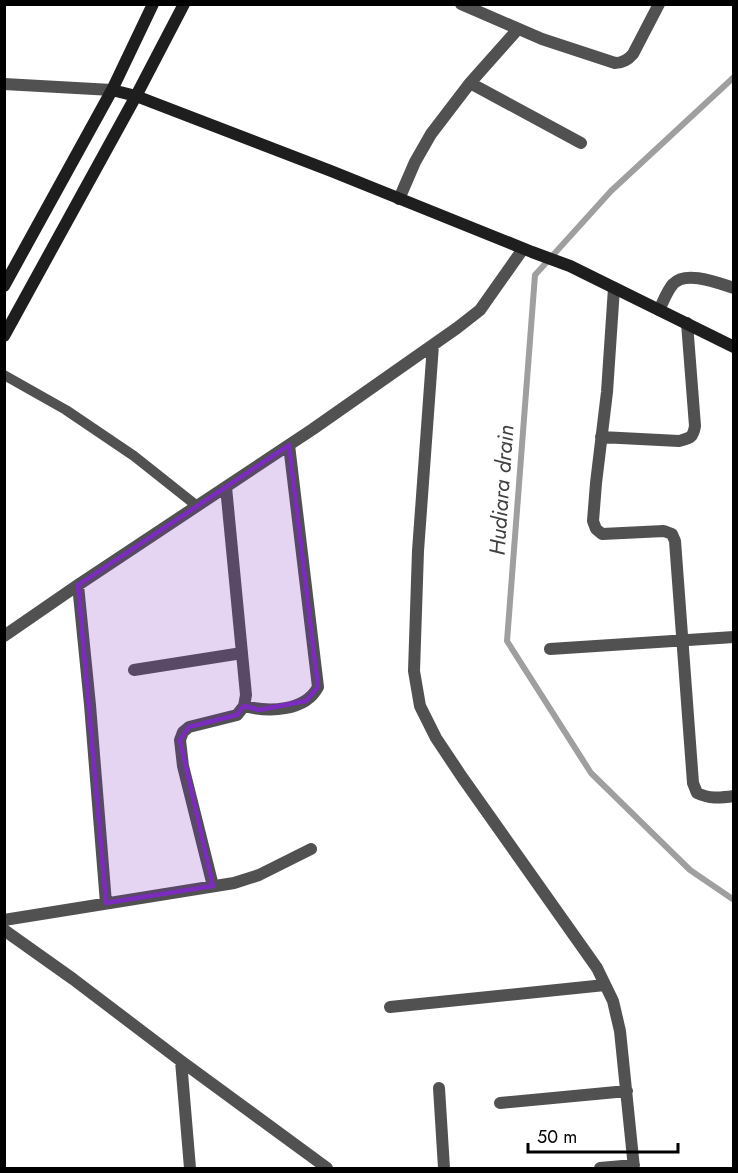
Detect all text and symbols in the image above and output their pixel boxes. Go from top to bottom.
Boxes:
water label: Hudiara drain [480,424,522,556]
scale bar [528,1116,678,1154]
text: 50 m [537,1124,577,1150]

